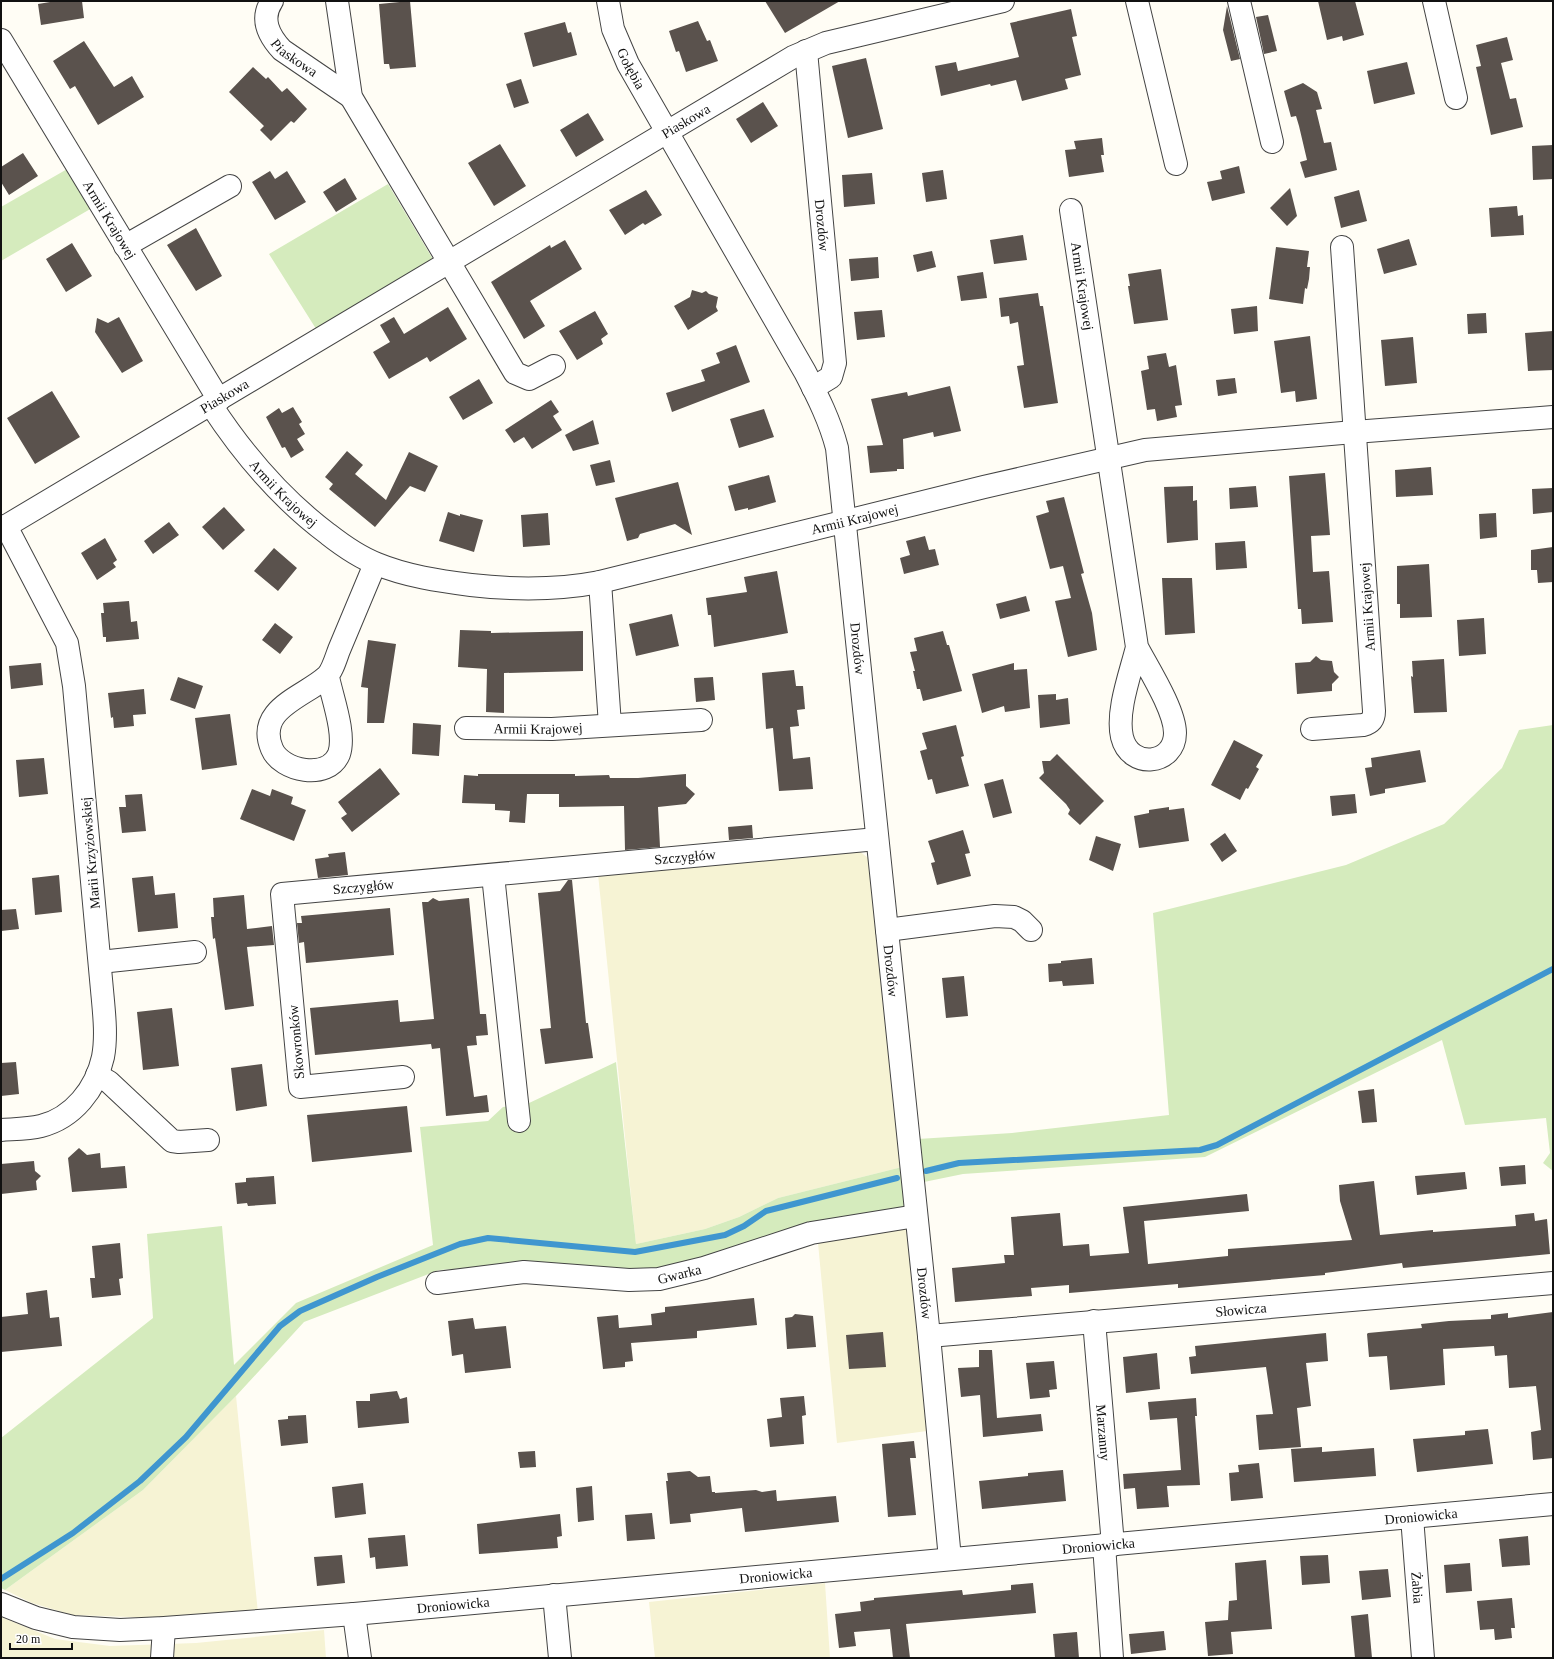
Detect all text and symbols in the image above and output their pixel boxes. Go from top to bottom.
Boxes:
street label: Piaskowa [268,36,321,80]
street label: Gołębia [614,46,648,93]
street label: Piaskowa [659,101,713,142]
street label: Armii Krajowej [80,178,139,262]
street label: Drozdów [812,199,832,253]
street label: Armii Krajowej [1068,241,1096,331]
street label: Piaskowa [198,376,252,417]
street label: Armii Krajowej [247,457,320,531]
street label: Armii Krajowej [810,502,900,537]
street label: Armii Krajowej [1357,562,1378,652]
street label: Drozdów [847,622,868,676]
street label: Armii Krajowej [493,720,583,737]
street label: Marii Krzyżowskiej [78,796,103,910]
street label: Szczygłów [654,847,717,868]
street label: Szczygłów [332,877,396,897]
street label: Drozdów [881,944,901,998]
street label: Skowronków [286,1003,307,1080]
street label: Gwarka [656,1262,704,1287]
street label: Drozdów [914,1266,934,1321]
street label: Słowicza [1215,1300,1268,1320]
street label: Marzanny [1093,1404,1113,1462]
street label: Droniowicka [1384,1506,1459,1527]
street label: Droniowicka [1061,1535,1136,1557]
street label: Droniowicka [739,1565,814,1587]
street label: Żabia [1408,1571,1426,1605]
street label: Droniowicka [416,1595,491,1616]
scale bar [10,1625,72,1651]
text: 20 m [16,1632,41,1646]

